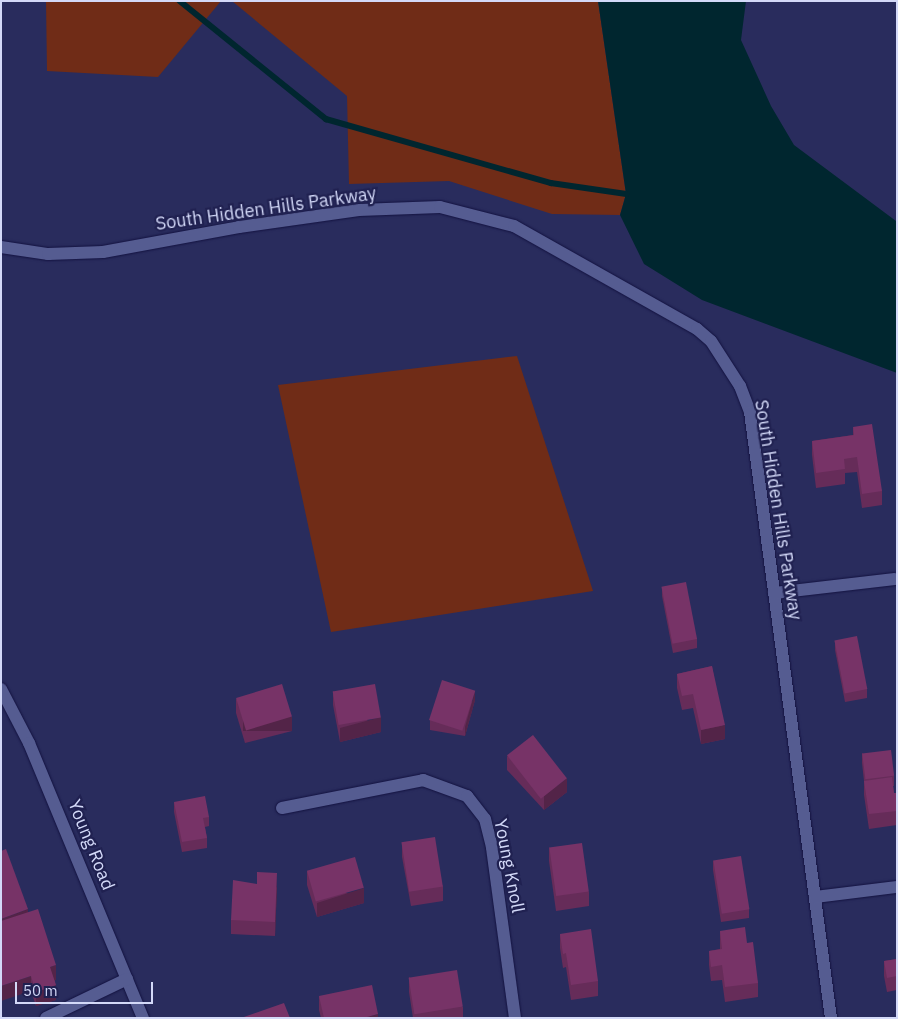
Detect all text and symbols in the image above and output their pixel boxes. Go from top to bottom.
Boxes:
street label: South Hidden Hills Parkway [154,183,378,235]
street label: South Hidden Hills Parkway [750,398,806,622]
street label: Young Road [63,797,119,893]
street label: Young Knoll [489,817,529,915]
scale bar [18,972,155,1004]
text: 50 m [23,981,58,1000]

